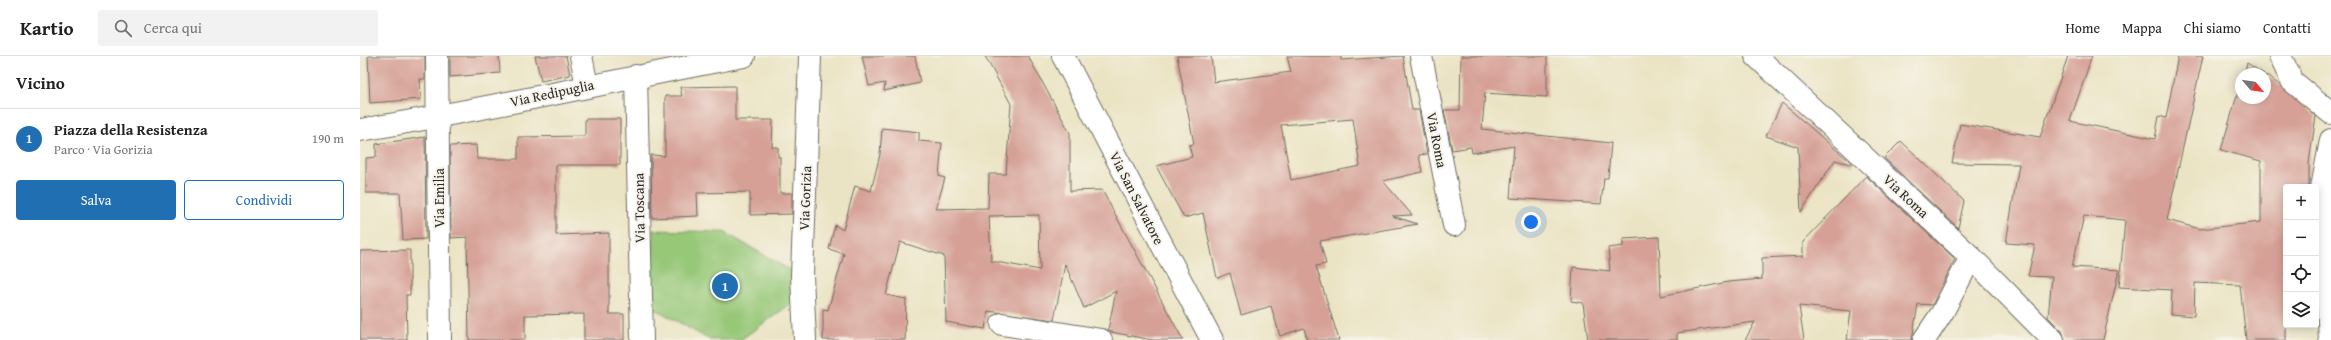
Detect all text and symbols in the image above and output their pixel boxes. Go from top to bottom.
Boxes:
search box [98,10,378,46]
text: Kartio [20,14,74,42]
icon: search [112,17,134,39]
text: Cerca qui [144,17,202,38]
text: Home [2066,18,2100,38]
text: Mappa [2122,18,2162,38]
text: Chi siamo [2184,18,2241,38]
text: Contatti [2263,18,2311,38]
north arrow [2235,68,2271,104]
text: Vicino [16,70,65,95]
street label: Via Redipuglia [508,74,596,112]
street label: Via Roma [1422,111,1452,170]
text: Piazza della Resistenza [54,119,208,140]
text: 1 [26,129,32,148]
text: 190 m [312,129,344,148]
text: Parco · Via Gorizia [54,140,153,159]
street label: Via San Salvatore [1105,148,1169,248]
street label: Via Gorizia [794,165,816,231]
street label: Via Emilia [429,168,449,228]
street label: Via Roma [1879,170,1934,223]
street label: Via Toscana [628,172,650,243]
button: Salva [16,180,176,220]
button: Condividi [184,180,344,220]
map controls [2283,184,2319,328]
button: + [2283,184,2319,220]
your location [1521,212,1541,232]
button: − [2283,220,2319,256]
button: locate [2283,256,2319,292]
pin: 1 [712,271,738,301]
button: layers [2283,292,2319,328]

